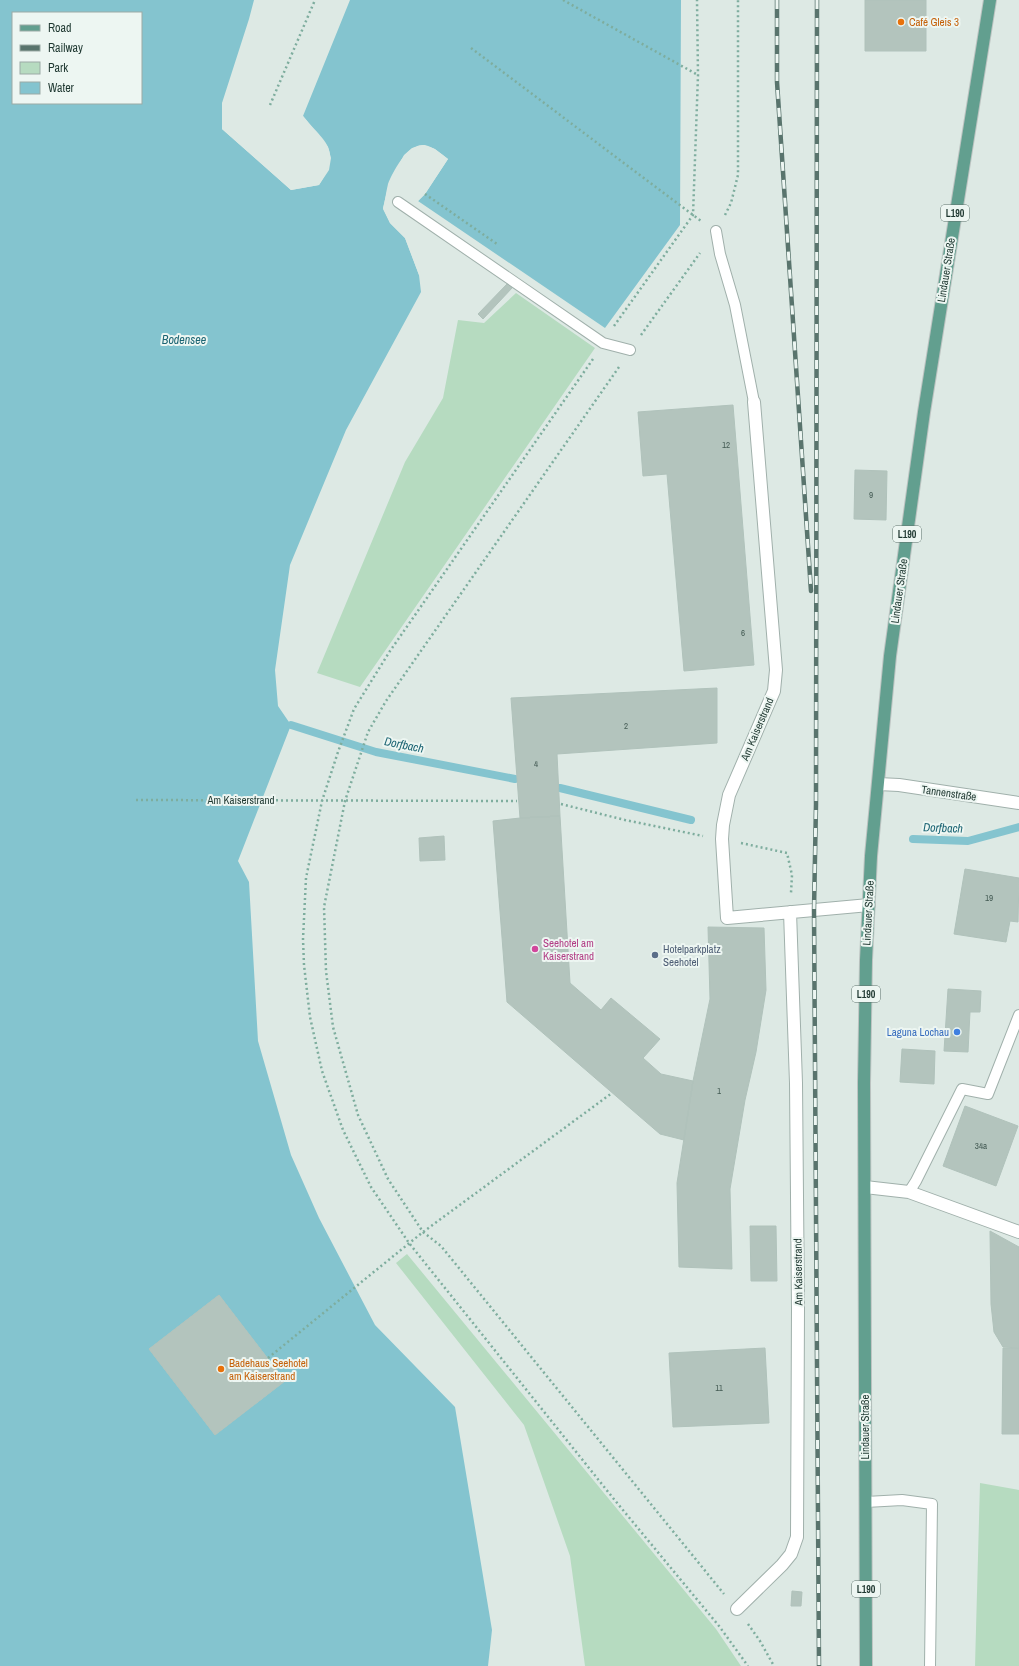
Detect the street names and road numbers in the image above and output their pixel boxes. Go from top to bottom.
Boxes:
road number: L190 [941,205,969,221]
street label: Lindauer Straße [934,237,958,303]
road number: L190 [893,526,921,542]
street label: Lindauer Straße [888,558,910,624]
street label: Am Kaiserstrand [737,695,777,764]
street label: Tannenstraße [921,782,977,804]
street label: Am Kaiserstrand [206,793,275,807]
street label: Lindauer Straße [859,880,877,946]
road number: L190 [852,986,880,1002]
street label: Am Kaiserstrand [790,1238,806,1307]
street label: Lindauer Straße [858,1394,872,1460]
road number: L190 [852,1581,880,1597]

